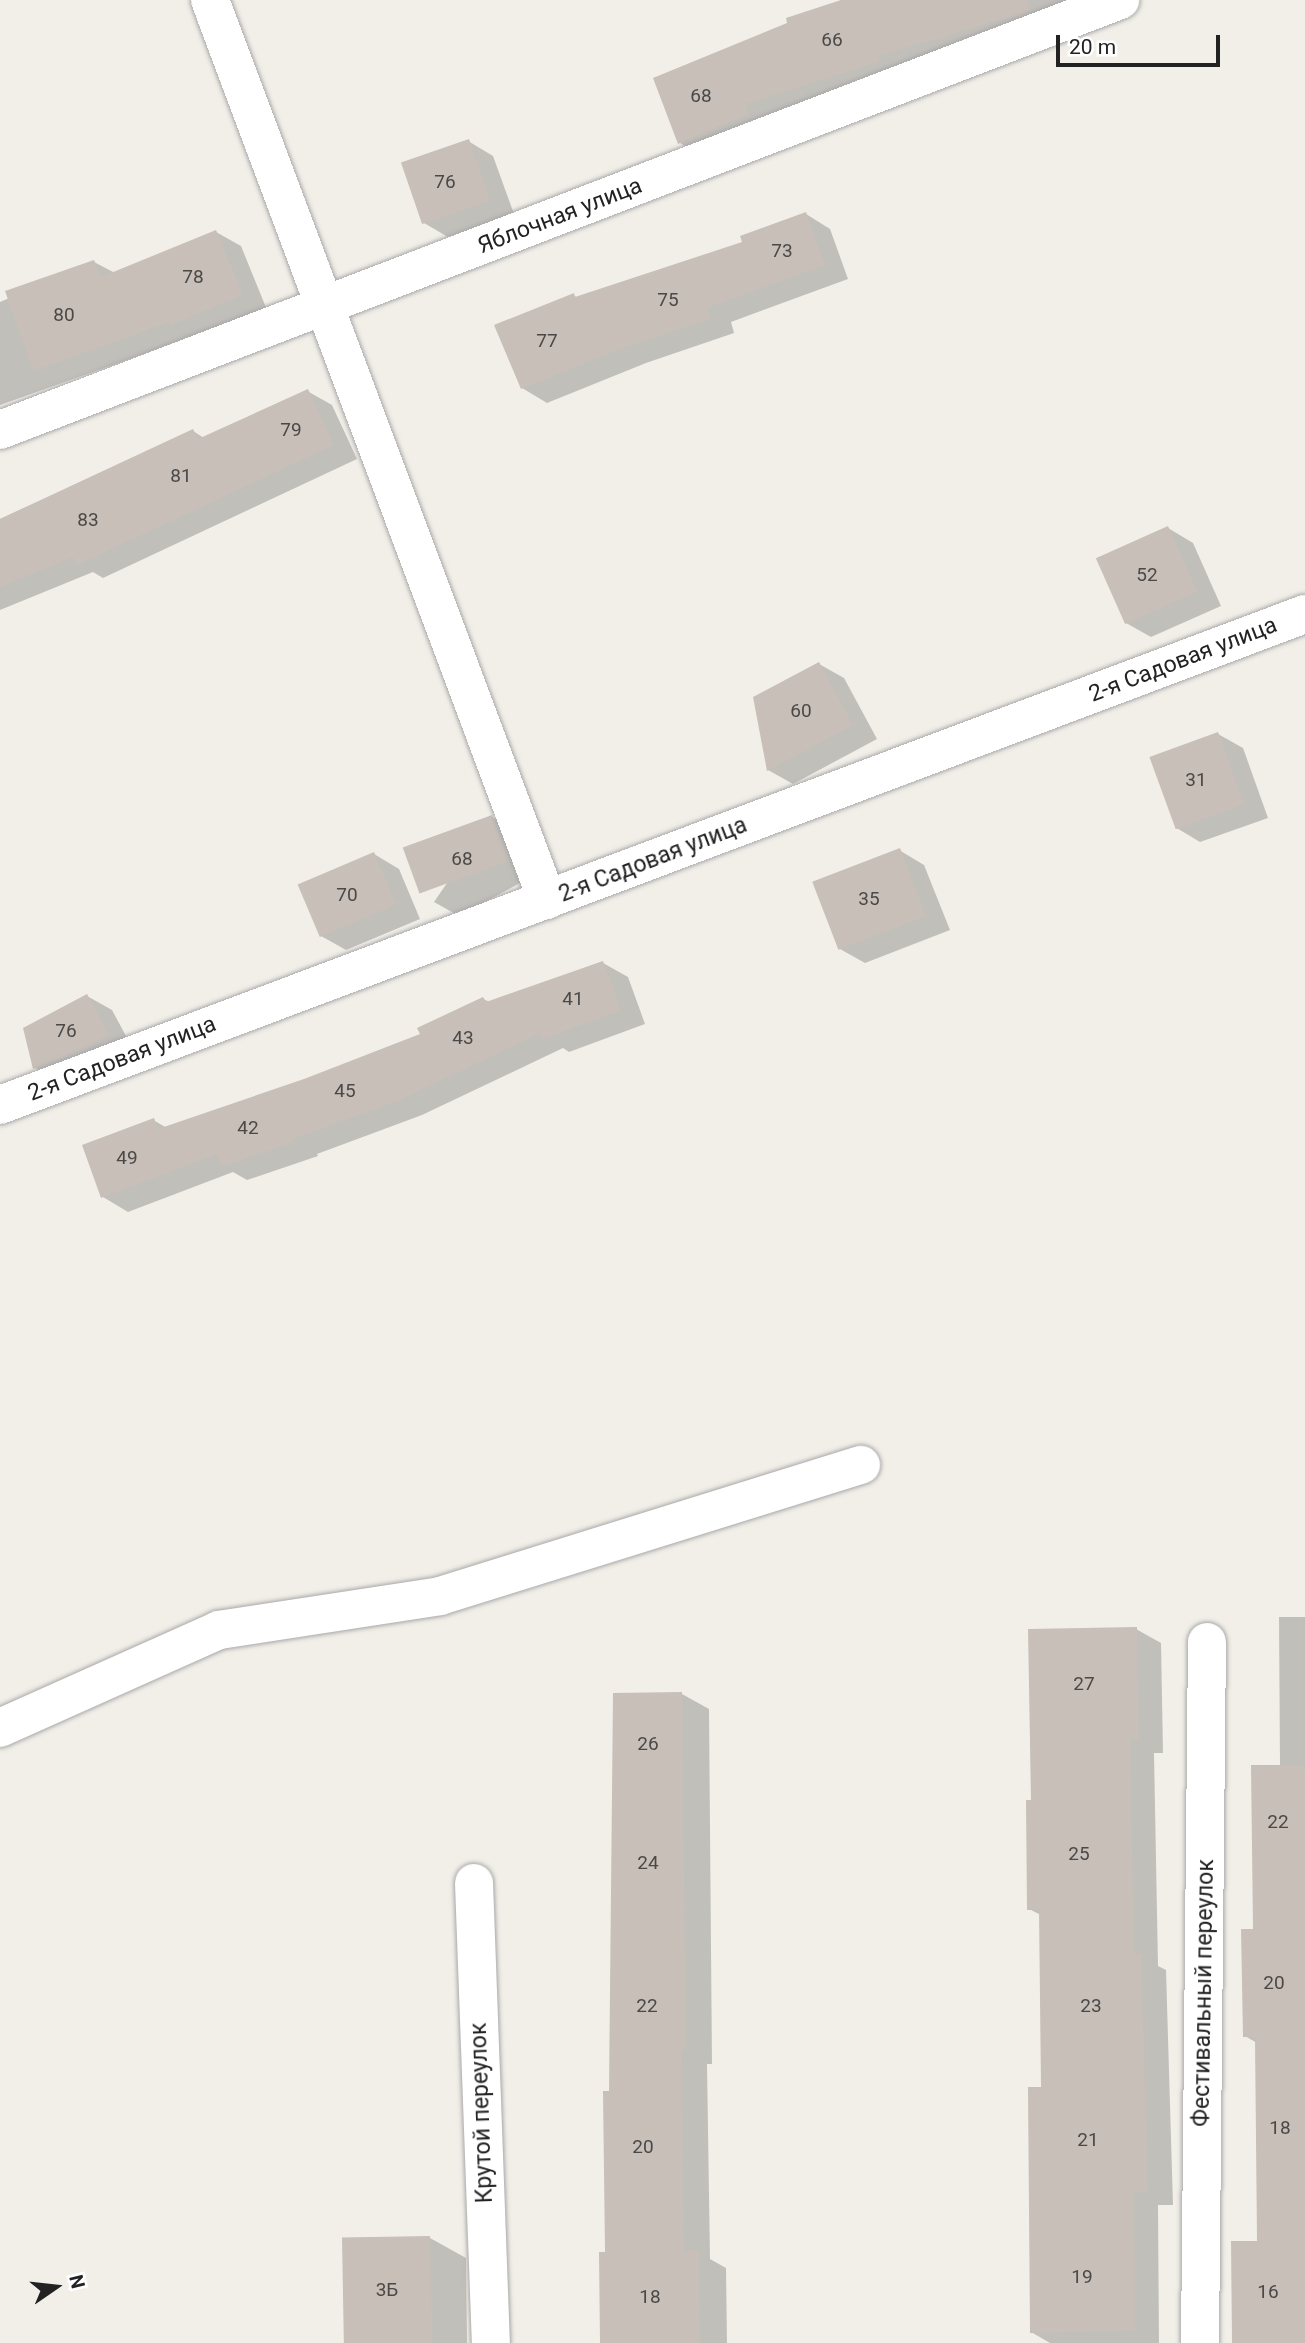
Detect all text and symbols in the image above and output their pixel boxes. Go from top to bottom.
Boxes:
scale bar [1060,21,1224,65]
house number: 66 [821,29,843,51]
text: 20 m [1069,35,1116,59]
house number: 68 [690,85,712,107]
house number: 76 [434,171,456,193]
street label: Яблочная улица [474,172,646,260]
house number: 73 [771,240,793,262]
house number: 78 [182,266,204,288]
house number: 75 [657,289,679,311]
house number: 80 [53,304,75,326]
house number: 77 [536,330,558,352]
house number: 79 [280,419,302,441]
house number: 81 [170,465,192,487]
house number: 83 [77,509,99,531]
house number: 52 [1136,564,1158,586]
street label: 2-я Садовая улица [1085,611,1281,709]
house number: 60 [790,700,812,722]
house number: 31 [1185,769,1207,791]
street label: 2-я Садовая улица [555,811,751,909]
house number: 68 [451,848,473,870]
house number: 70 [336,884,358,906]
house number: 35 [858,888,880,910]
house number: 41 [562,988,584,1010]
street label: 2-я Садовая улица [24,1010,220,1108]
house number: 76 [55,1020,77,1042]
house number: 43 [452,1027,474,1049]
house number: 45 [334,1080,356,1102]
house number: 42 [237,1117,259,1139]
house number: 49 [116,1147,138,1169]
house number: 27 [1073,1673,1095,1695]
house number: 26 [637,1733,659,1755]
house number: 22 [1267,1811,1289,1833]
house number: 25 [1068,1843,1090,1865]
house number: 24 [637,1852,659,1874]
street label: Фестивальный переулок [1188,1859,1220,2127]
house number: 20 [1263,1972,1285,1994]
house number: 22 [636,1995,658,2017]
house number: 23 [1080,1995,1102,2017]
street label: Крутой переулок [465,2022,499,2204]
house number: 18 [1269,2117,1291,2139]
house number: 21 [1077,2129,1099,2151]
house number: 20 [632,2136,654,2158]
north arrow [21,2252,91,2322]
house number: 19 [1071,2266,1093,2288]
text: N [64,2273,90,2291]
house number: 3Б [376,2279,398,2301]
house number: 16 [1257,2281,1279,2303]
house number: 18 [639,2286,661,2308]

